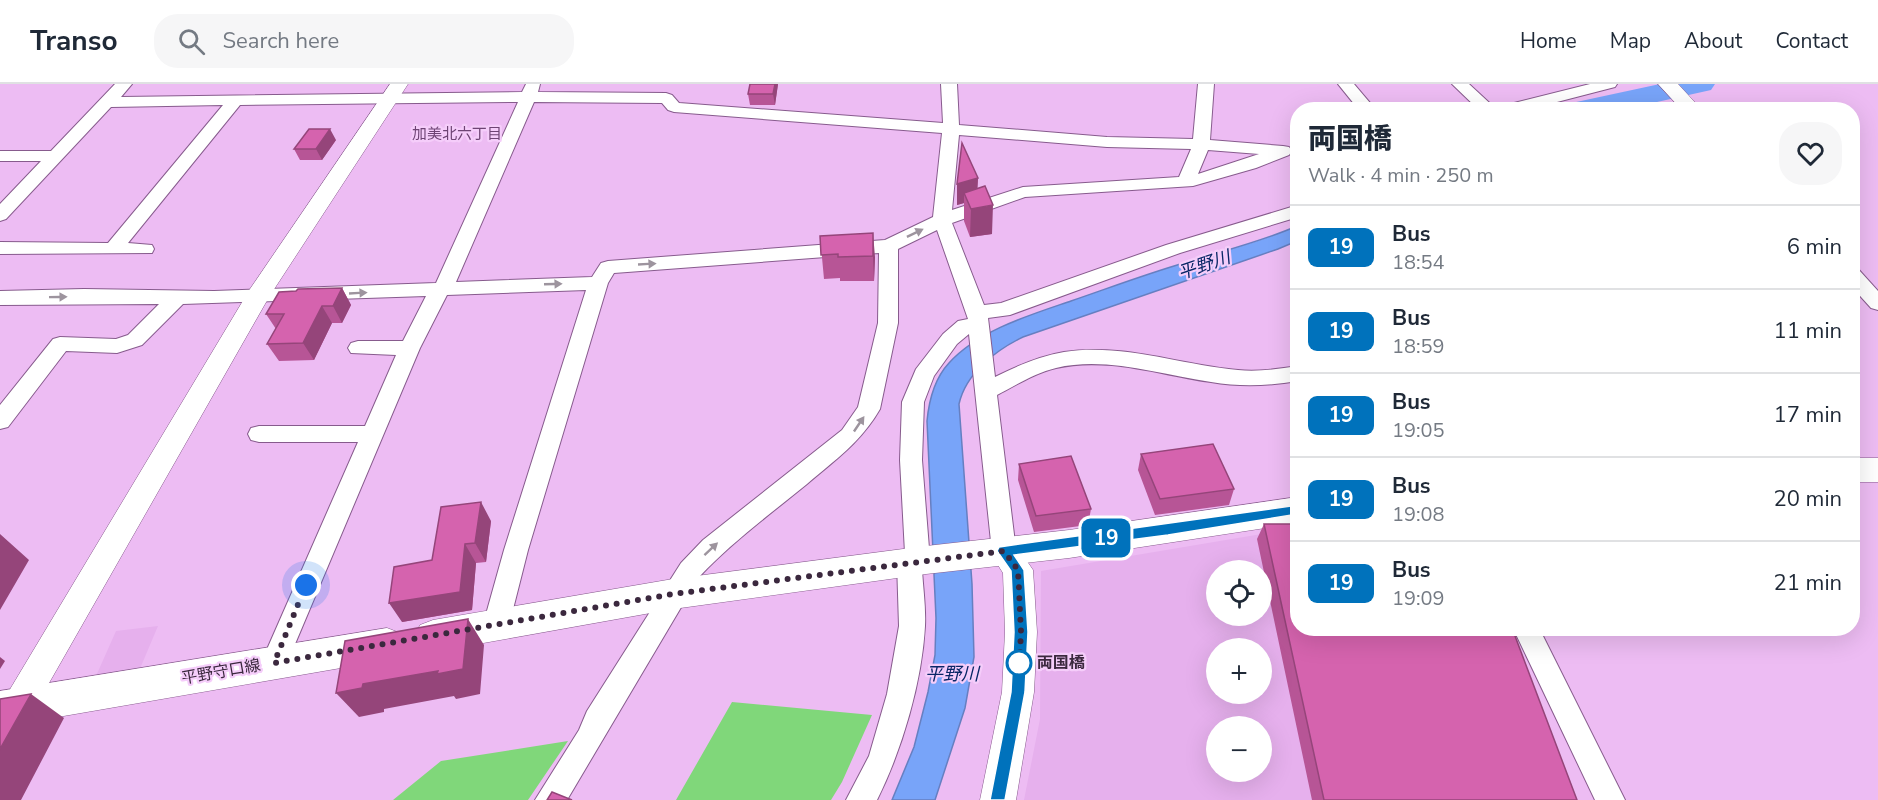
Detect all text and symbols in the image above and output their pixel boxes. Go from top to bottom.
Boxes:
search box [154,14,574,68]
text: Transo [30,22,118,60]
icon: search [175,25,208,58]
text: Search here [223,26,339,56]
text: Home [1520,27,1577,55]
text: Map [1610,27,1651,55]
text: About [1684,27,1742,55]
text: Contact [1775,27,1848,55]
text: 両国橋 [1308,120,1392,158]
button: heart [1779,122,1842,185]
district label: 加美北六丁目 [412,124,502,144]
text: Walk · 4 min · 250 m [1308,162,1494,189]
text: Bus [1392,219,1431,249]
one-way arrow [907,228,924,237]
text: 6 min [1787,232,1842,262]
text: 19 [1328,233,1354,261]
water label: 平野川 [1175,244,1235,285]
text: 18:54 [1392,249,1445,276]
one-way arrow [638,260,657,269]
one-way arrow [544,280,563,289]
one-way arrow [349,288,368,297]
one-way arrow [49,292,68,302]
text: Bus [1392,303,1431,333]
text: 11 min [1774,316,1842,346]
text: 19 [1328,317,1354,345]
text: 18:59 [1392,333,1445,360]
text: Bus [1392,387,1431,417]
text: 17 min [1774,400,1842,430]
text: 19 [1328,401,1354,429]
one-way arrow [853,416,865,432]
text: 19:05 [1392,417,1445,444]
text: Bus [1392,471,1431,501]
text: 20 min [1774,484,1842,514]
text: 19 [1328,485,1354,513]
text: 19:08 [1392,501,1445,528]
line badge: 19 [1079,518,1133,558]
text: 19 [1093,524,1119,552]
one-way arrow [703,542,718,556]
text: Bus [1392,555,1431,585]
map controls [1206,560,1272,782]
button: locate [1206,560,1272,626]
text: 21 min [1774,568,1842,598]
text: 19 [1328,569,1354,597]
your location [291,570,321,600]
text: 19:09 [1392,585,1445,612]
button: + [1206,638,1272,704]
marker: 両国橋 [1006,650,1032,676]
place label: 両国橋 [1037,652,1085,674]
street label: 平野守口線 [180,654,262,690]
water label: 平野川 [925,662,981,686]
button: − [1206,716,1272,782]

